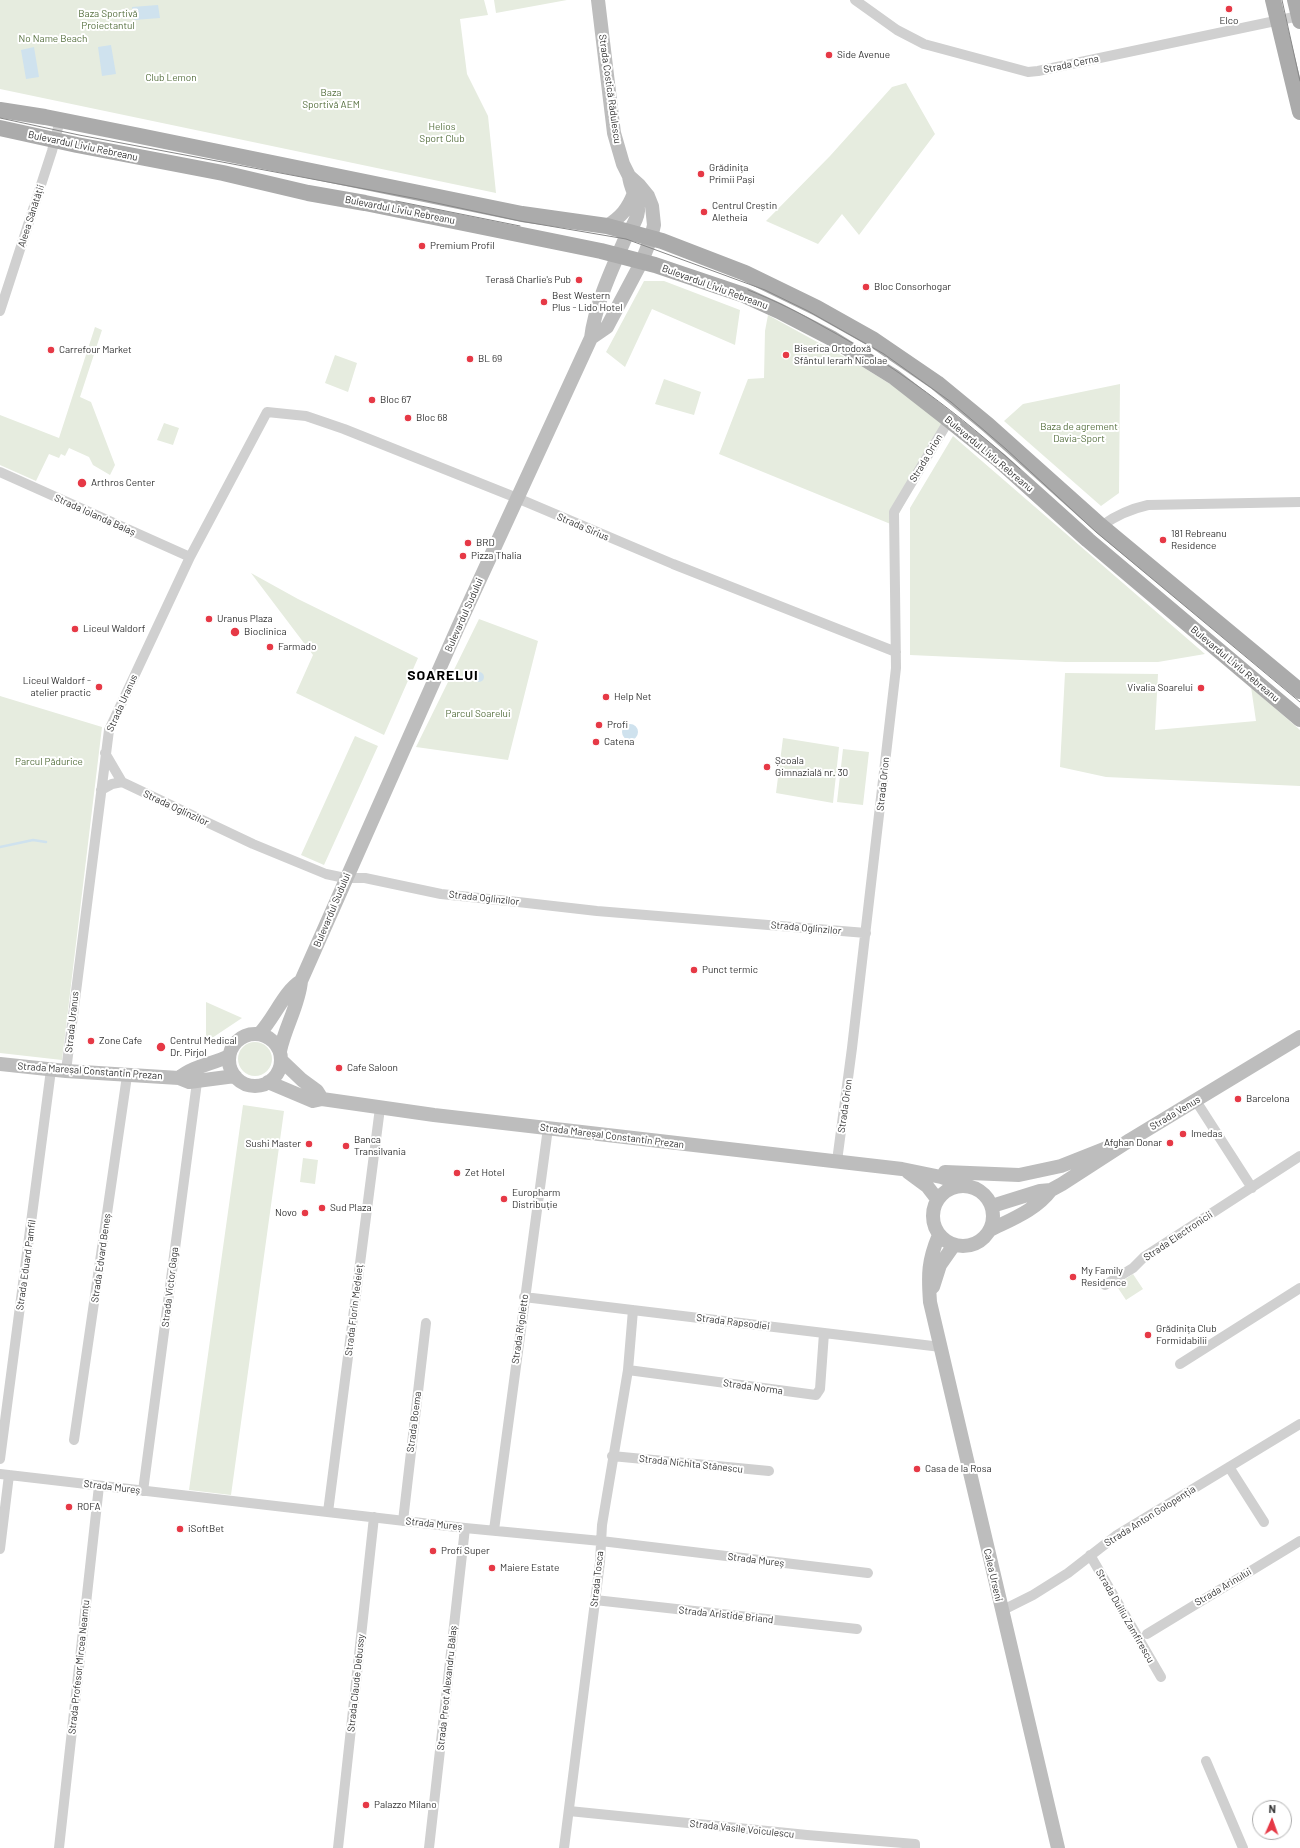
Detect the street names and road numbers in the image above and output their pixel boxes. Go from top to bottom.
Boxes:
street label: Strada Costică Rădulescu [596,33,624,145]
street label: Strada Cerna [1042,52,1100,76]
street label: Bulevardul Liviu Rebreanu [27,128,139,164]
street label: Aleea Sănătății [15,183,47,249]
street label: Bulevardul Liviu Rebreanu [344,193,456,227]
street label: Bulevardul Liviu Rebreanu [660,262,770,312]
street label: Bulevardul Liviu Rebreanu [942,413,1036,495]
street label: Strada Orion [907,432,945,484]
street label: Strada Iolanda Balaș [53,492,137,538]
street label: Strada Sirius [555,511,611,543]
street label: Bulevardul Sudului [442,576,486,654]
street label: Bulevardul Liviu Rebreanu [1188,623,1282,705]
street label: Strada Uranus [104,672,140,734]
street label: Strada Orion [874,757,892,811]
street label: Strada Oglinzilor [141,788,211,828]
street label: Bulevardul Sudului [311,871,353,949]
street label: Strada Oglinzilor [448,888,520,908]
street label: Strada Oglinzilor [770,919,842,937]
street label: Strada Uranus [63,991,81,1053]
street label: Strada Mareșal Constantin Prezan [17,1060,163,1082]
street label: Strada Orion [835,1078,855,1134]
street label: Strada Venus [1147,1093,1203,1133]
street label: Strada Mareșal Constantin Prezan [539,1121,685,1151]
street label: Strada Electronicii [1141,1208,1215,1264]
street label: Strada Edvard Beneș [89,1213,113,1303]
street label: Strada Eduard Pamfil [14,1219,38,1311]
street label: Strada Victor Gaga [159,1246,181,1328]
street label: Strada Florin Medeleț [342,1263,366,1357]
street label: Strada Rigoletto [509,1293,531,1365]
street label: Strada Rapsodiei [696,1312,770,1332]
street label: Strada Norma [722,1377,784,1397]
street label: Strada Boema [404,1391,424,1453]
street label: Strada Nichita Stănescu [638,1453,744,1475]
street label: Strada Mureș [83,1478,141,1496]
street label: Strada Anton Golopenția [1102,1483,1198,1549]
street label: Strada Mureș [405,1515,463,1533]
street label: Calea Urseni [981,1547,1005,1603]
street label: Strada Tosca [588,1550,606,1608]
street label: Strada Mureș [727,1551,785,1569]
street label: Strada Arinului [1192,1565,1254,1609]
street label: Strada Duiliu Zamfirescu [1093,1567,1157,1665]
street label: Strada Profesor Mircea Neamțu [66,1599,92,1735]
street label: Strada Aristide Briand [678,1604,774,1626]
street label: Strada Preot Alexandru Bălaș [434,1625,460,1751]
street label: Strada Claude Debussy [345,1633,367,1733]
street label: Strada Vasile Voiculescu [689,1818,795,1840]

